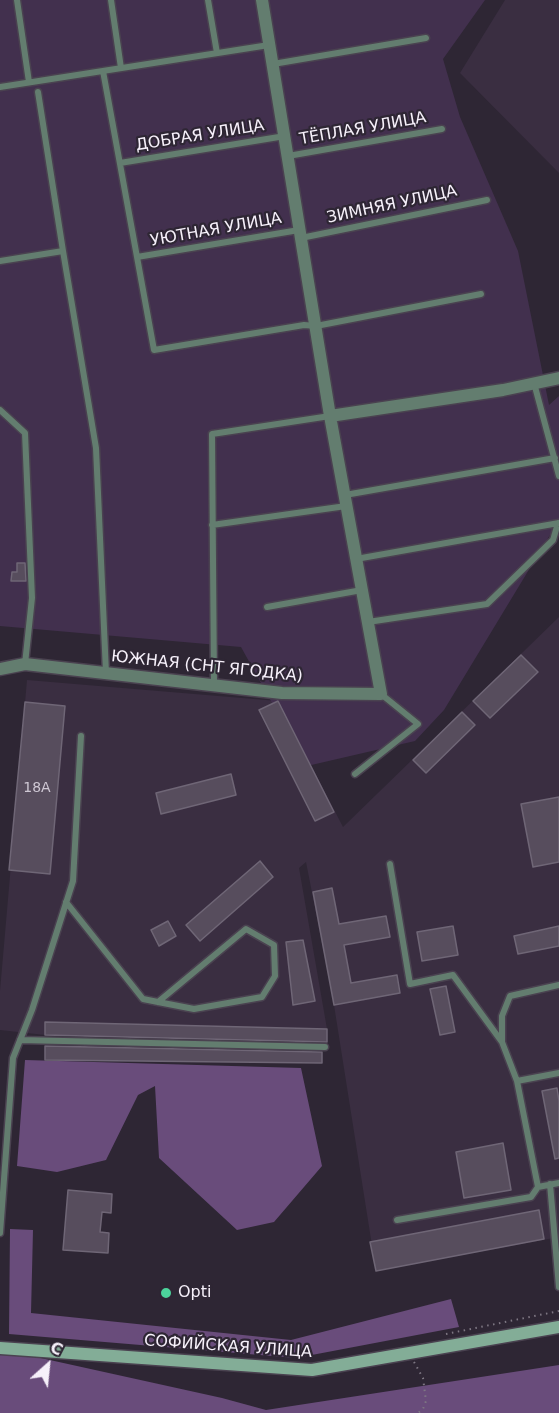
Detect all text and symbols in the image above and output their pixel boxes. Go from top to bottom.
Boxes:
street label: ТЁПЛАЯ УЛИЦА [298,108,428,150]
street label: ДОБРАЯ УЛИЦА [134,116,266,156]
street label: ЗИМНЯЯ УЛИЦА [325,182,459,228]
street label: УЮТНАЯ УЛИЦА [149,209,283,251]
street label: ЮЖНАЯ (СНТ ЯГОДКА) [110,647,304,687]
house number: 18А [23,780,51,796]
place label: Opti [178,1283,211,1303]
marker: Opti [159,1286,173,1300]
street label: СОФИЙСКАЯ УЛИЦА [143,1332,313,1362]
north arrow [18,1335,78,1395]
text: С [47,1337,66,1360]

